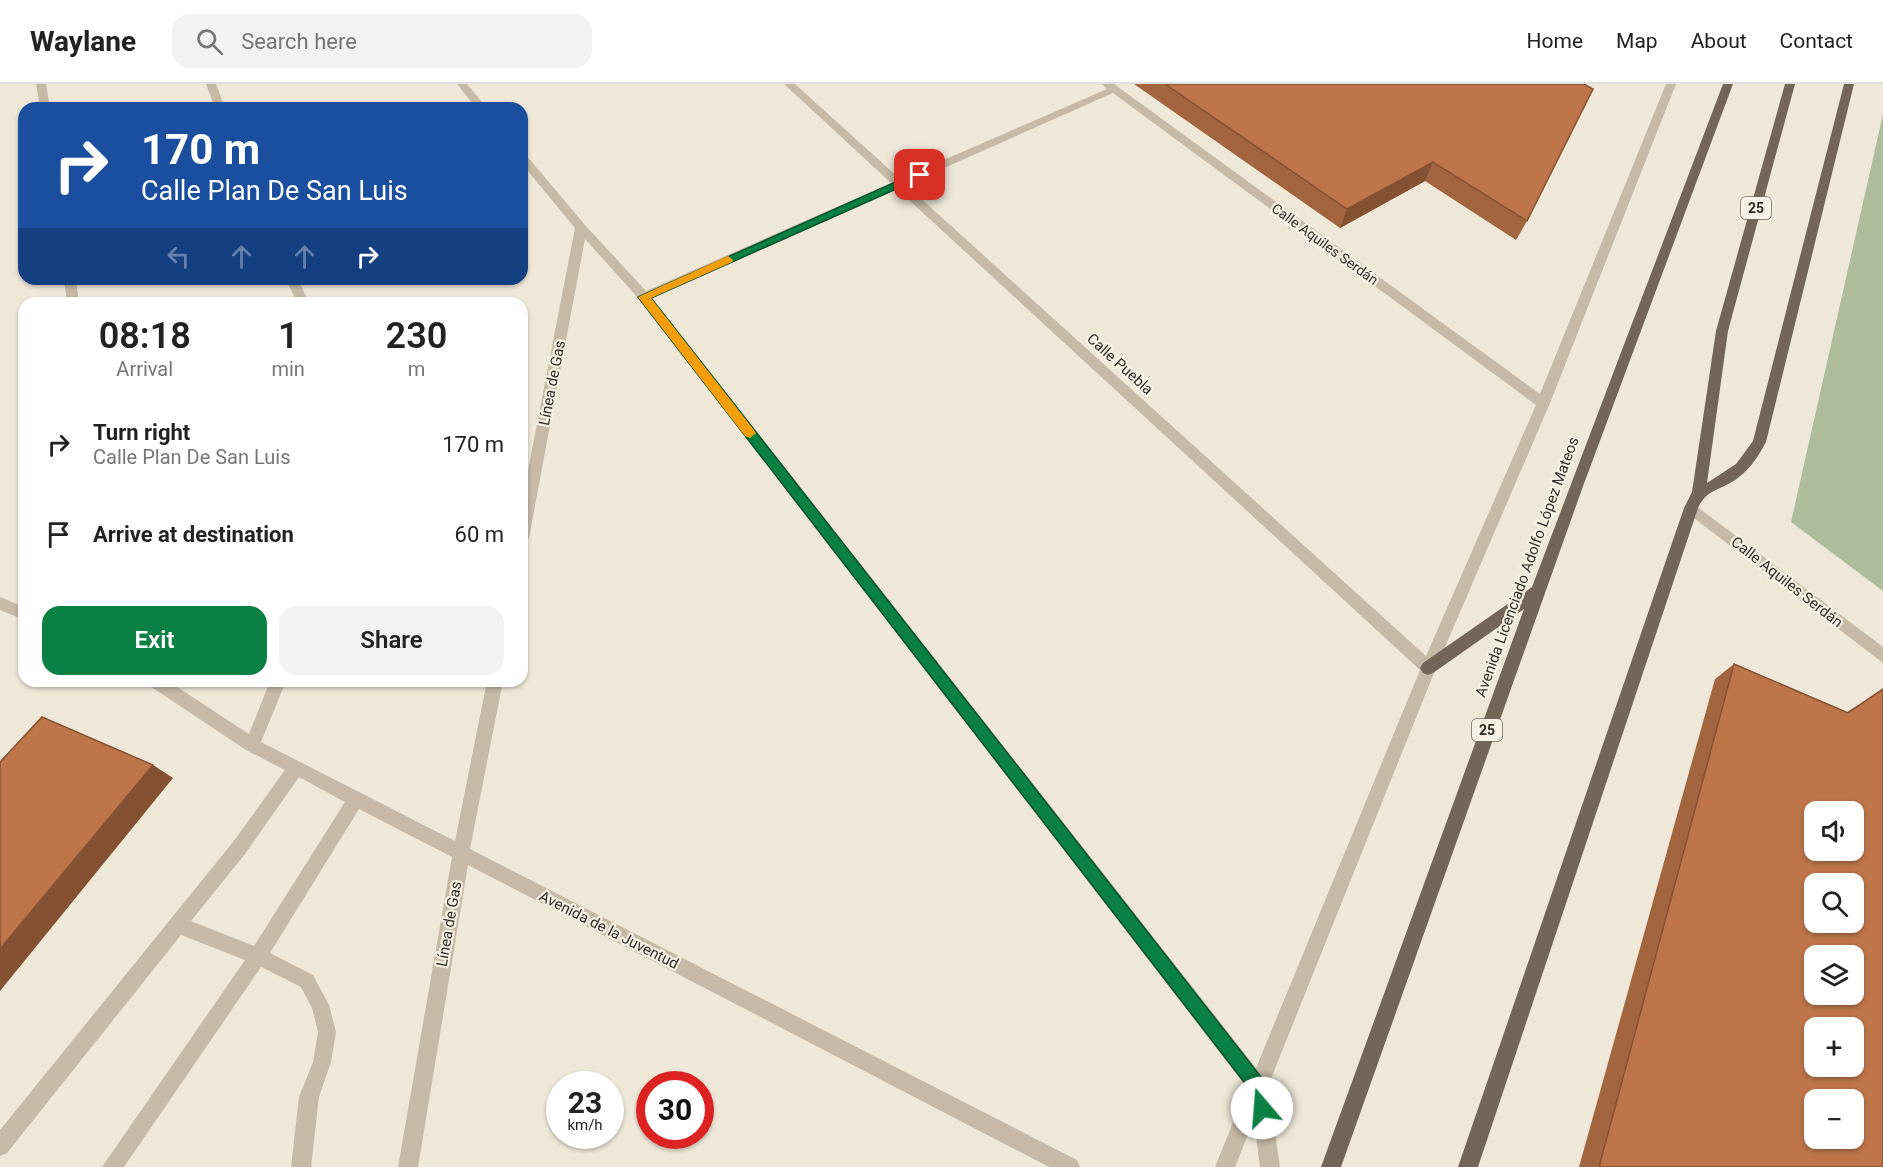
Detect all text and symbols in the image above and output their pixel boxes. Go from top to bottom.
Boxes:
search box [172,14,592,68]
text: Waylane [30,25,136,58]
icon: search [193,25,226,58]
text: Search here [241,29,357,54]
text: Home [1527,29,1583,53]
text: Map [1616,29,1658,53]
text: About [1691,29,1747,53]
text: Contact [1780,29,1853,53]
text: 170 m [141,125,260,174]
icon: right [42,126,120,204]
pin [894,149,945,200]
icon: arrive [903,158,936,191]
text: Calle Plan De San Luis [141,175,408,207]
road number: 25 [1741,197,1771,219]
street label: Calle Aquiles Serdán [1269,200,1381,288]
icon: left [162,240,195,273]
icon: ahead [225,240,258,273]
icon: ahead [288,240,321,273]
icon: right [351,240,384,273]
text: 08:18 [99,315,191,357]
text: 1 [278,315,298,357]
text: 230 [386,315,447,357]
street label: Calle Puebla [1083,330,1157,398]
street label: Línea de Gas [535,339,569,427]
text: Arrival [116,357,173,381]
text: min [271,357,305,381]
text: m [408,357,425,381]
text: Turn right [93,420,190,445]
icon: right [42,428,75,461]
text: 170 m [442,432,504,457]
street label: Avenida Licenciado Adolfo López Mateos [1471,434,1583,700]
text: Calle Plan De San Luis [93,445,291,469]
icon: arrive [42,518,75,551]
text: Arrive at destination [93,522,294,547]
text: 60 m [455,522,504,547]
street label: Calle Aquiles Serdán [1728,533,1846,631]
button: Exit [42,606,267,675]
button: Share [279,606,504,675]
road number: 25 [1472,719,1502,741]
map controls [1804,801,1864,1149]
button: sound [1804,801,1864,861]
button: search [1804,873,1864,933]
street label: Línea de Gas [433,880,465,968]
street label: Avenida de la Juventud [536,887,682,973]
button: layers [1804,945,1864,1005]
button: + [1804,1017,1864,1077]
speed limit sign: 30 [636,1071,714,1149]
position arrow [1230,1076,1294,1140]
text: 23 [568,1085,602,1120]
button: − [1804,1089,1864,1149]
text: km/h [567,1116,603,1134]

